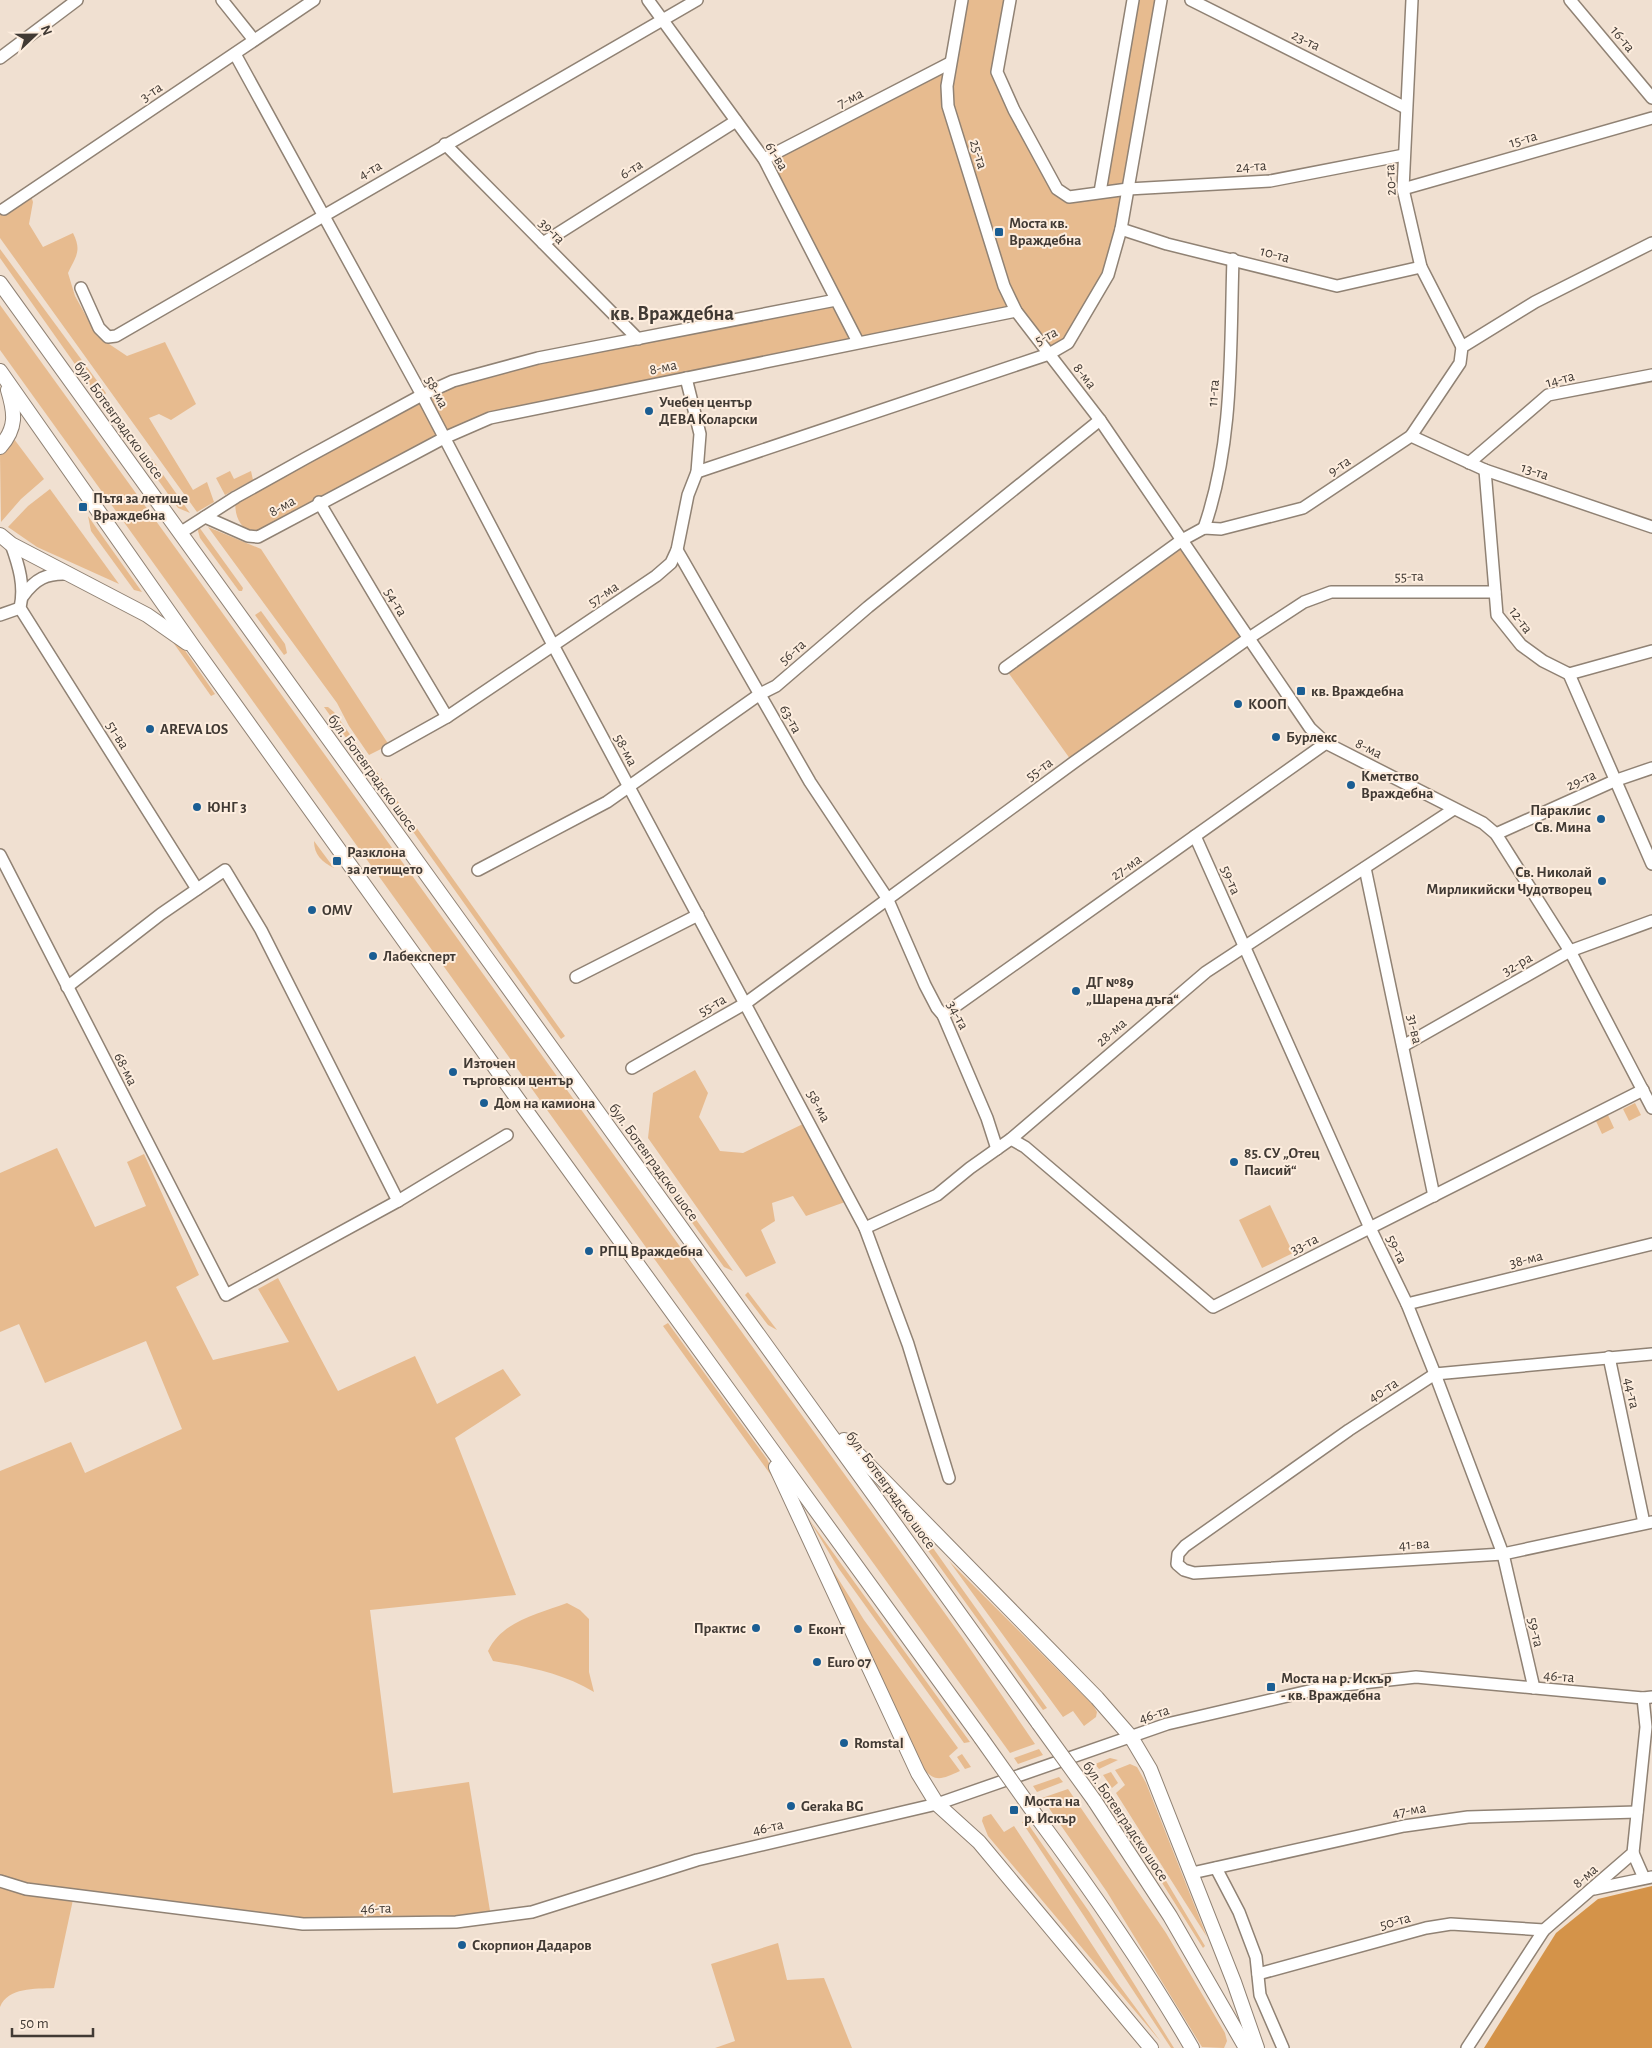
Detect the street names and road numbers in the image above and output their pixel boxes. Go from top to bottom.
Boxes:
street label: 16-та [1608,23,1638,55]
street label: 23-та [1289,27,1323,54]
street label: 3-та [138,80,165,105]
street label: 7-ма [835,86,866,111]
street label: 15-та [1507,128,1539,151]
street label: 25-та [967,138,990,171]
street label: 61-ва [762,139,791,173]
street label: 6-та [617,157,645,182]
street label: 4-та [356,158,385,183]
street label: 24-та [1235,158,1267,175]
street label: 20-та [1382,164,1399,196]
street label: 39-та [536,215,568,247]
street label: 10-та [1258,243,1291,266]
street label: 5-та [1033,324,1060,348]
street label: 8-ма [648,357,678,378]
street label: бул. Ботевградско шосе [71,359,166,482]
street label: 8-ма [1070,361,1099,392]
street label: 14-та [1544,368,1576,391]
street label: 58-ма [422,374,451,411]
street label: 11-та [1205,379,1222,407]
street label: 9-та [1325,453,1354,479]
street label: 13-та [1519,460,1551,483]
street label: 8-ма [266,493,298,520]
street label: 55-та [1394,569,1424,584]
street label: 57-ма [585,579,621,610]
street label: 54-та [381,585,410,619]
street label: 12-та [1506,604,1535,636]
street label: 56-та [776,637,809,668]
street label: 63-та [777,702,804,736]
street label: бул. Ботевградско шосе [325,712,420,835]
street label: 51-ва [103,719,132,752]
street label: 58-ма [611,732,640,769]
street label: 8-ма [1353,735,1385,762]
street label: 55-та [1023,755,1056,784]
street label: 29-та [1564,767,1598,794]
street label: 27-ма [1108,851,1145,883]
street label: 59-та [1218,863,1243,897]
street label: 32-ра [1500,950,1535,979]
street label: 55-та [696,992,729,1019]
street label: 34-та [944,998,971,1032]
street label: 31-ва [1404,1013,1425,1045]
street label: 28-ма [1093,1015,1129,1049]
street label: 68-ма [111,1050,140,1088]
street label: 58-ма [804,1088,833,1125]
street label: бул. Ботевградско шосе [606,1101,701,1224]
street label: 33-та [1288,1231,1321,1258]
street label: 59-та [1383,1232,1410,1266]
street label: 38-ма [1508,1248,1545,1271]
street label: 40-та [1366,1375,1401,1405]
street label: 44-та [1621,1376,1642,1410]
street label: бул. Ботевградско шосе [843,1429,938,1552]
street label: 41-ва [1398,1536,1430,1553]
street label: 59-та [1525,1616,1546,1649]
street label: 46-та [1543,1668,1575,1685]
street label: 46-та [1137,1702,1171,1726]
street label: бул. Ботевградско шосе [1080,1759,1171,1884]
street label: 47-ма [1391,1800,1427,1821]
street label: 46-та [751,1817,785,1838]
street label: 8-ма [1570,1862,1601,1891]
street label: 46-та [360,1901,392,1916]
street label: 50-та [1378,1910,1412,1933]

